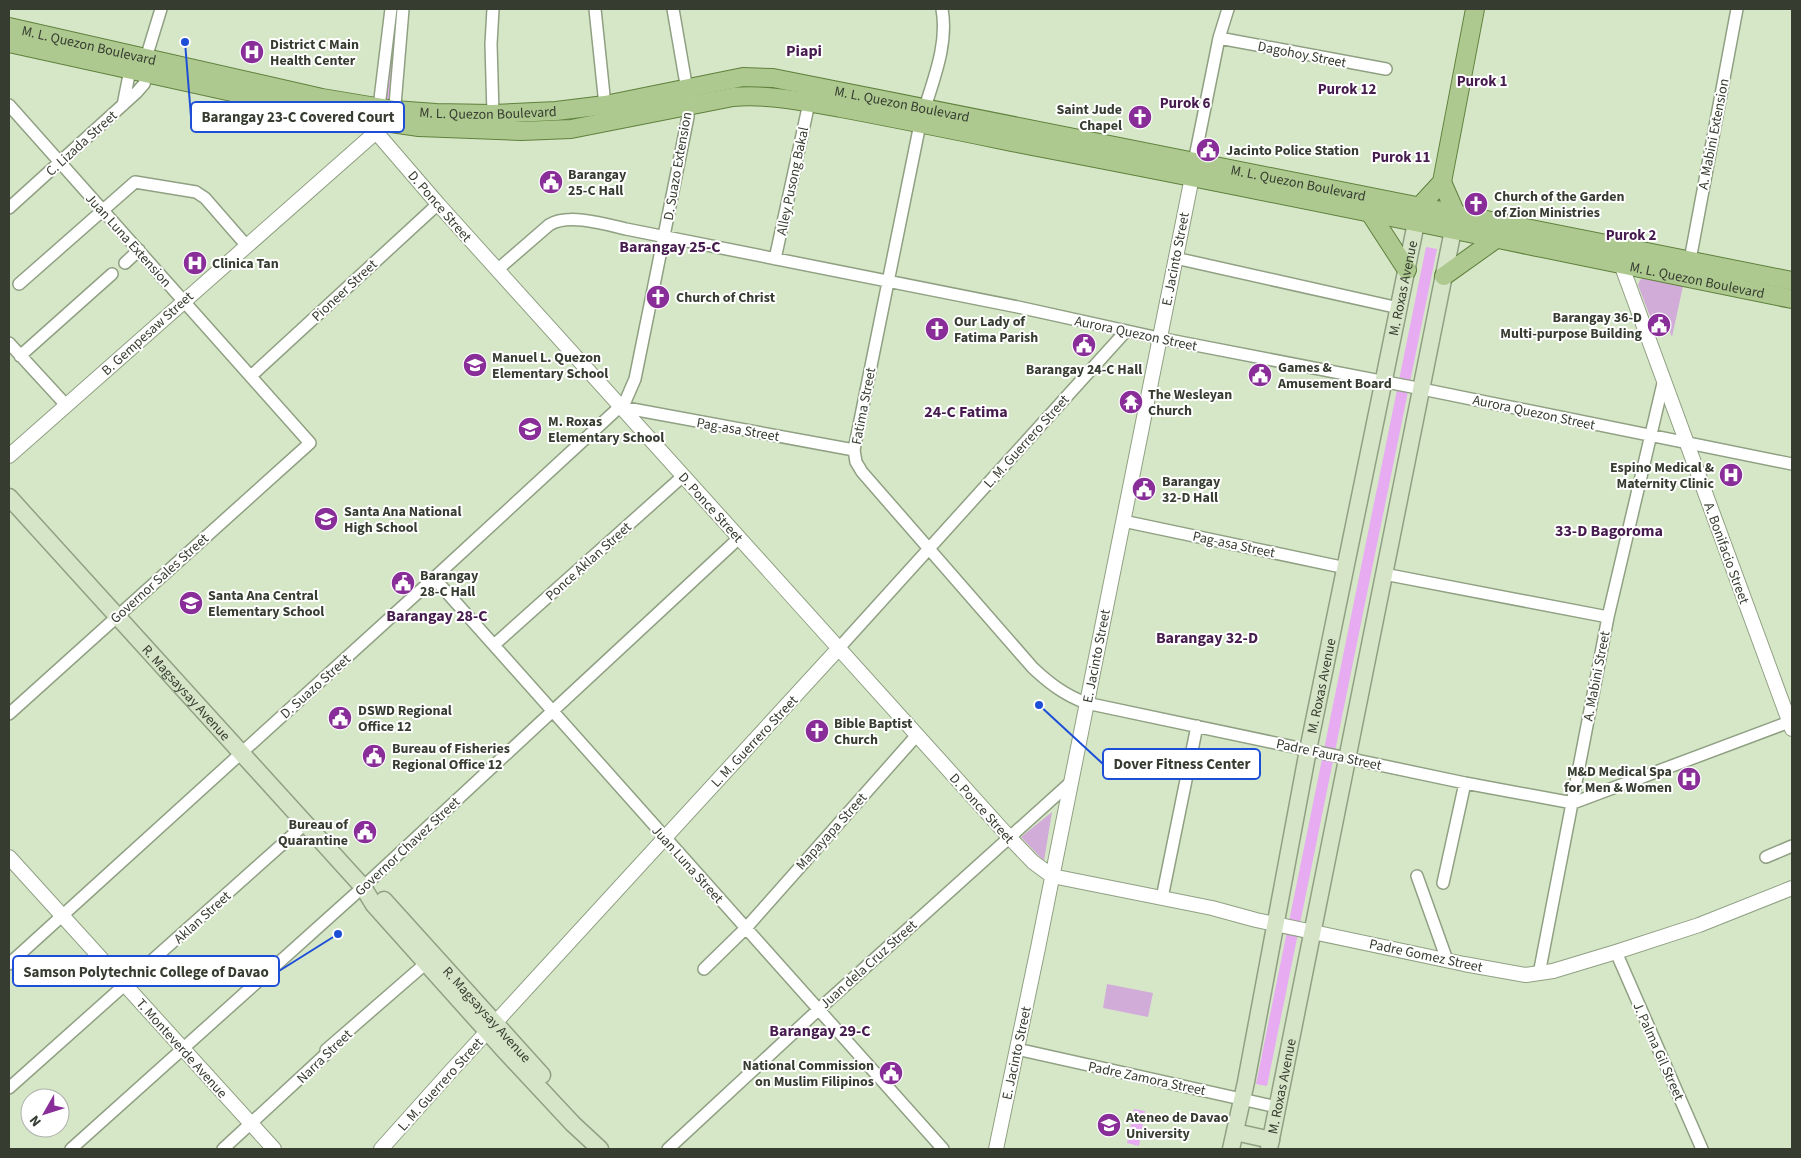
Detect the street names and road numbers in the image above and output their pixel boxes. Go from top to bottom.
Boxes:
street label: M. L. Quezon Boulevard [20,21,158,71]
street label: Dagohoy Street [1256,37,1348,73]
street label: A. Mabini Extension [1693,77,1735,191]
street label: M. L. Quezon Boulevard [833,81,971,128]
street label: M. L. Quezon Boulevard [419,102,557,125]
street label: C. Lizada Street [42,106,122,181]
street label: D. Suazo Extension [659,110,697,222]
street label: Alley Pusong Bakal [772,125,814,237]
street label: M. L. Quezon Boulevard [1229,160,1367,207]
street label: D. Ponce Street [403,167,476,247]
street label: Juan Luna Extension [81,189,176,292]
street label: E. Jacinto Street [1157,210,1195,308]
street label: M. Roxas Avenue [1384,239,1423,338]
street label: Pioneer Street [307,255,382,326]
street label: M. L. Quezon Boulevard [1628,257,1766,304]
street label: B. Gempesaw Street [97,287,198,380]
street label: Aurora Quezon Street [1073,311,1199,357]
street label: Fatima Street [847,366,881,446]
street label: L. M. Guerrero Street [979,390,1074,493]
street label: Aurora Quezon Street [1471,390,1597,436]
street label: Pag-asa Street [695,413,781,447]
street label: D. Ponce Street [673,468,748,547]
street label: A. Bonifacio Street [1698,500,1754,607]
street label: Ponce Aklan Street [541,518,636,606]
street label: Pag-asa Street [1191,527,1277,564]
street label: Governor Sales Street [106,529,213,628]
street label: E. Jacinto Street [1078,607,1116,705]
street label: A. Mabini Street [1578,629,1616,723]
street label: M. Roxas Avenue [1303,636,1342,735]
street label: R. Magsaysay Avenue [137,641,235,746]
street label: D. Suazo Street [276,650,355,724]
street label: L. M. Guerrero Street [707,691,803,792]
street label: Padre Faura Street [1274,734,1384,776]
street label: D. Ponce Street [944,769,1019,848]
street label: Mapayapa Street [792,788,872,875]
street label: Governor Chavez Street [351,792,465,901]
street label: Juan Luna Street [647,821,728,908]
street label: Aklan Street [170,886,236,949]
street label: Juan dela Cruz Street [816,916,922,1014]
street label: Padre Gomez Street [1367,934,1484,978]
street label: R. Magsaysay Avenue [438,962,535,1068]
street label: T. Monteverde Avenue [131,994,232,1103]
street label: J. Palma Gil Street [1627,999,1689,1104]
street label: E. Jacinto Street [997,1004,1037,1102]
street label: Narra Street [292,1025,357,1088]
street label: L. M. Guerrero Street [393,1033,488,1136]
street label: M. Roxas Avenue [1263,1037,1302,1136]
street label: Padre Zamora Street [1086,1057,1208,1101]

